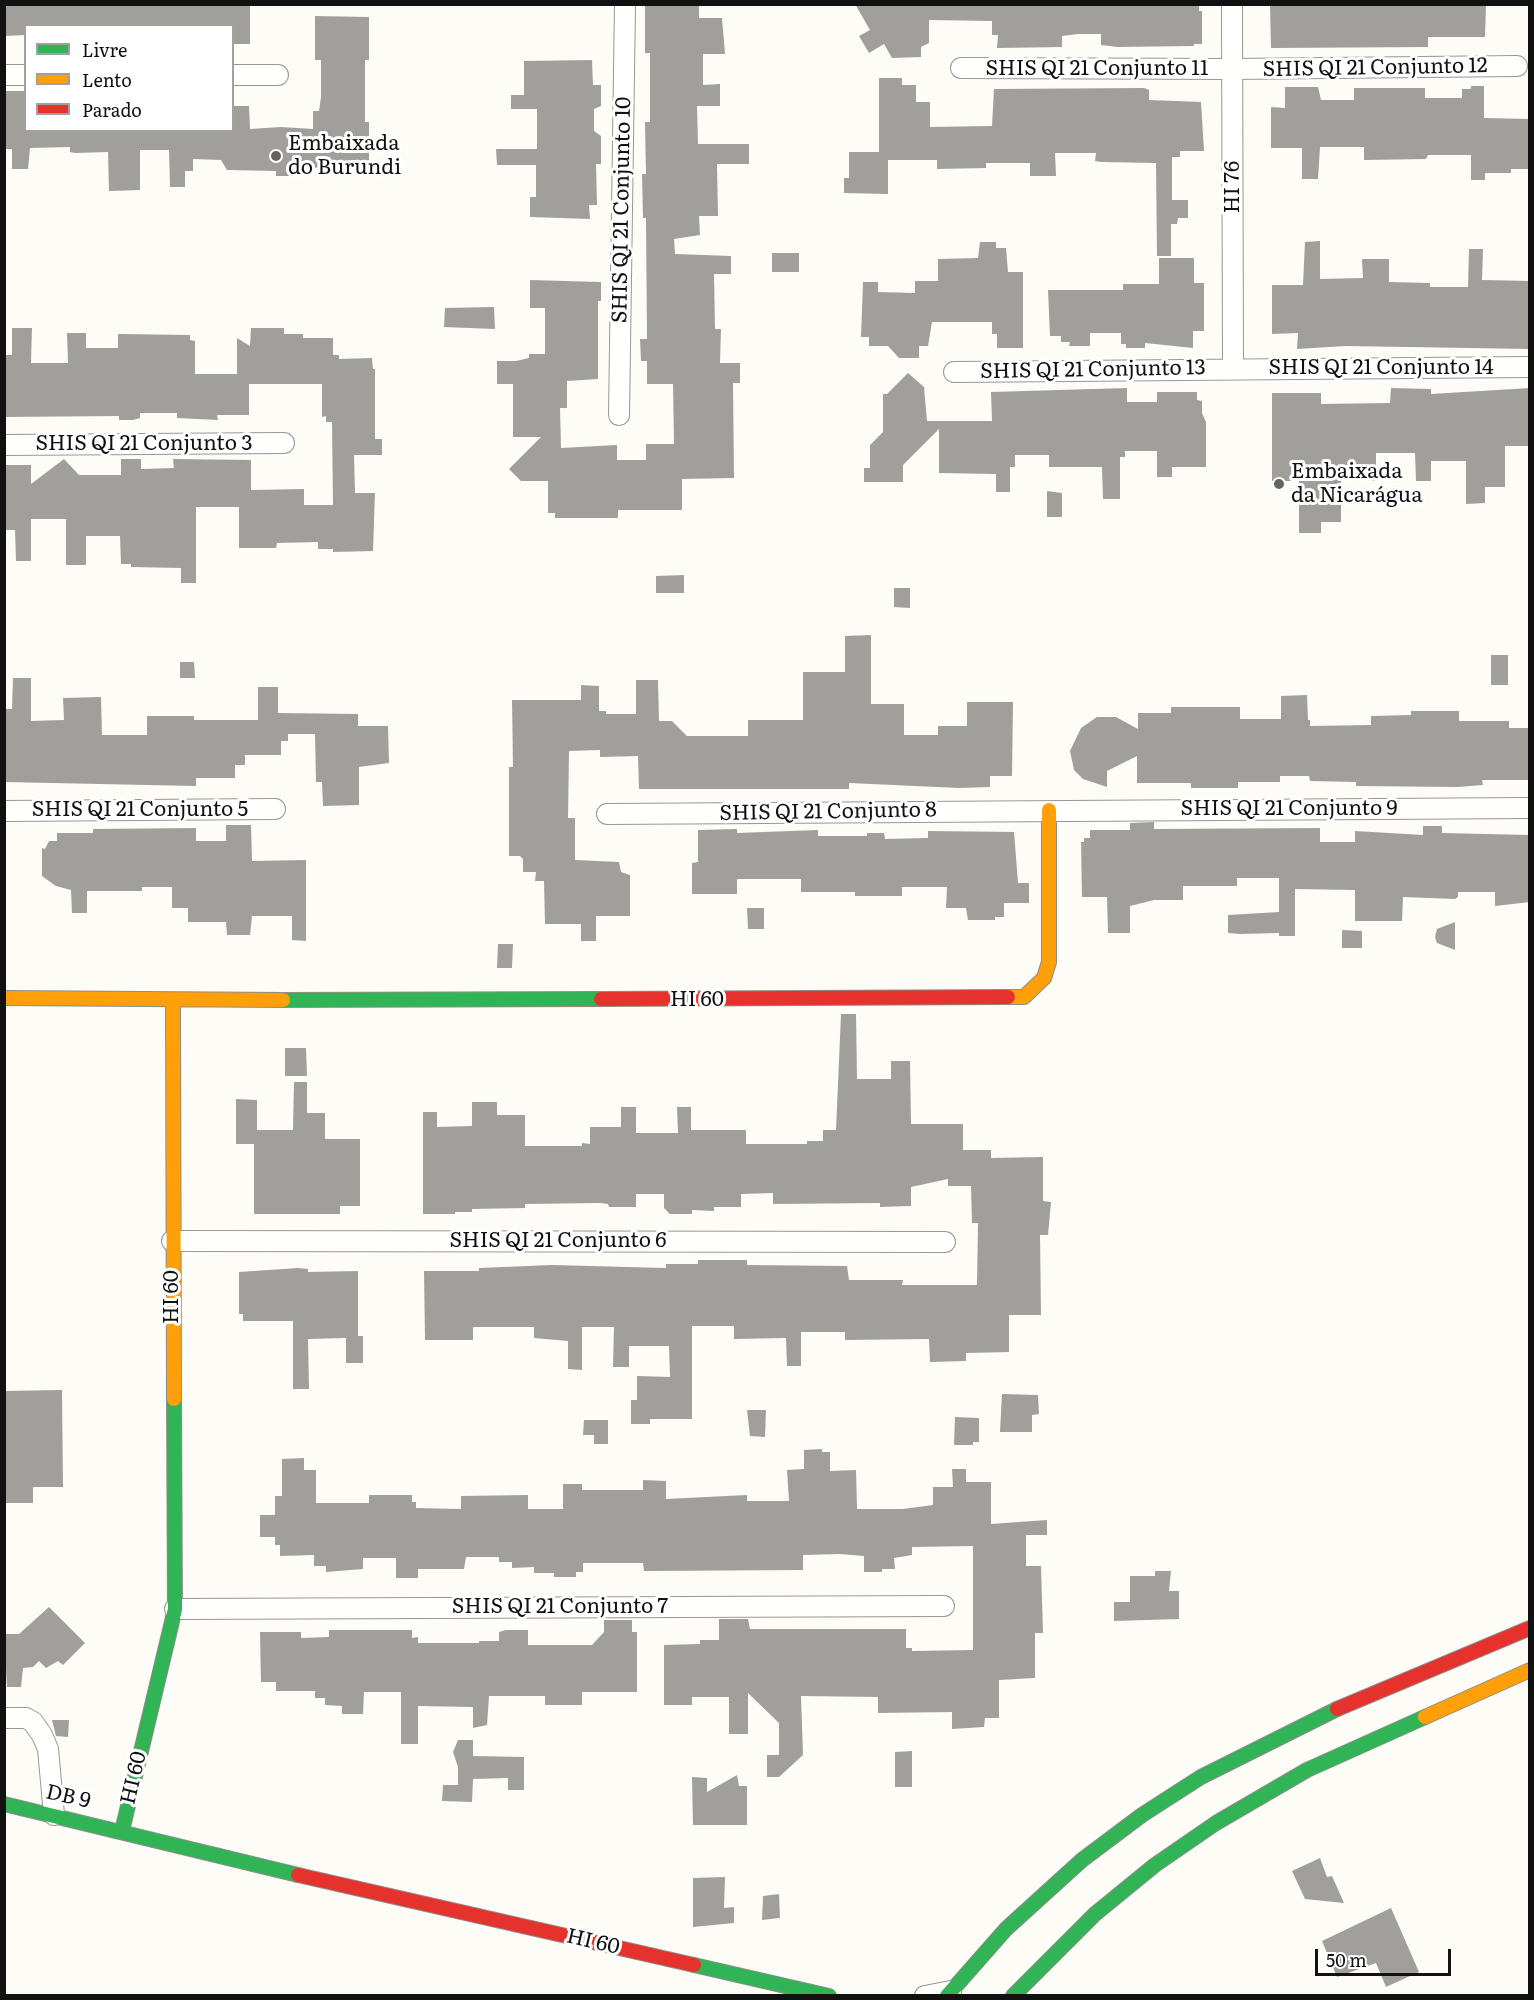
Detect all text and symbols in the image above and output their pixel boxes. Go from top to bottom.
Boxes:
legend [24,24,234,132]
text: Livre [82,36,127,63]
street label: SHIS QI 21 Conjunto 12 [1262,53,1488,83]
street label: SHIS QI 21 Conjunto 11 [986,56,1208,82]
text: Lento [82,66,132,93]
text: Parado [82,96,142,123]
street label: SHIS QI 21 Conjunto 10 [607,97,637,323]
place label: Embaixada do Burundi [288,131,401,181]
marker: Embaixada do Burundi [269,149,283,163]
street label: HI 76 [1220,161,1246,213]
street label: SHIS QI 21 Conjunto 13 [980,355,1206,385]
street label: SHIS QI 21 Conjunto 14 [1268,355,1494,381]
street label: SHIS QI 21 Conjunto 3 [35,431,253,457]
place label: Embaixada da Nicarágua [1291,459,1422,509]
marker: Embaixada da Nicarágua [1272,477,1286,491]
street label: SHIS QI 21 Conjunto 9 [1181,796,1397,822]
street label: SHIS QI 21 Conjunto 5 [32,797,248,823]
street label: SHIS QI 21 Conjunto 8 [719,798,937,826]
street label: HI 60 [670,987,724,1013]
street label: SHIS QI 21 Conjunto 6 [449,1228,667,1254]
street label: HI 60 [159,1270,185,1324]
street label: SHIS QI 21 Conjunto 7 [452,1594,668,1620]
street label: HI 60 [116,1749,152,1807]
street label: DB 9 [43,1780,93,1814]
street label: HI 60 [564,1924,622,1960]
scale bar [1318,1937,1454,1975]
text: 50 m [1326,1946,1367,1973]

